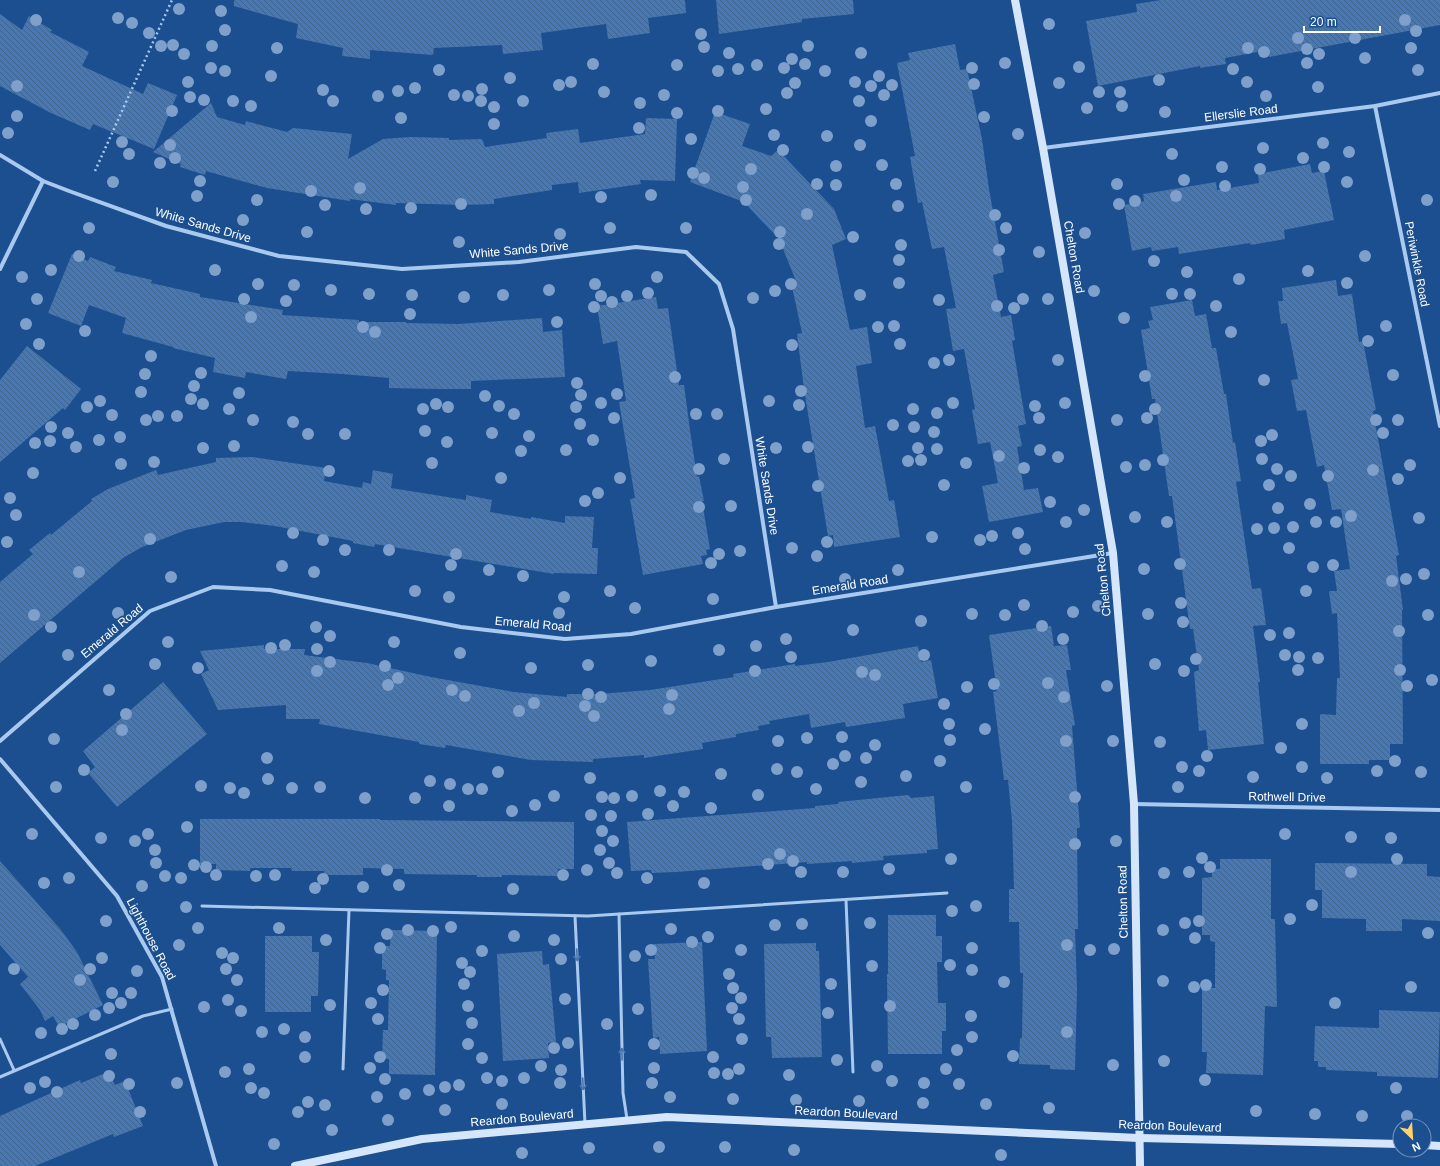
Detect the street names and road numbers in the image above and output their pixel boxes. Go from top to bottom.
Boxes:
street label: Ellerslie Road [1203,102,1279,124]
street label: White Sands Drive [153,205,253,246]
street label: Chelton Road [1061,220,1087,294]
street label: Periwinkle Road [1402,220,1432,308]
street label: White Sands Drive [469,239,569,261]
street label: White Sands Drive [752,436,782,536]
street label: Chelton Road [1092,543,1114,617]
street label: Emerald Road [811,572,889,598]
street label: Emerald Road [78,601,146,661]
street label: Emerald Road [494,614,572,634]
street label: Rothwell Drive [1248,789,1326,805]
street label: Chelton Road [1115,865,1131,939]
street label: Lighthouse Road [124,896,178,982]
street label: Reardon Boulevard [794,1103,898,1123]
street label: Reardon Boulevard [470,1107,574,1129]
street label: Reardon Boulevard [1118,1117,1222,1135]

